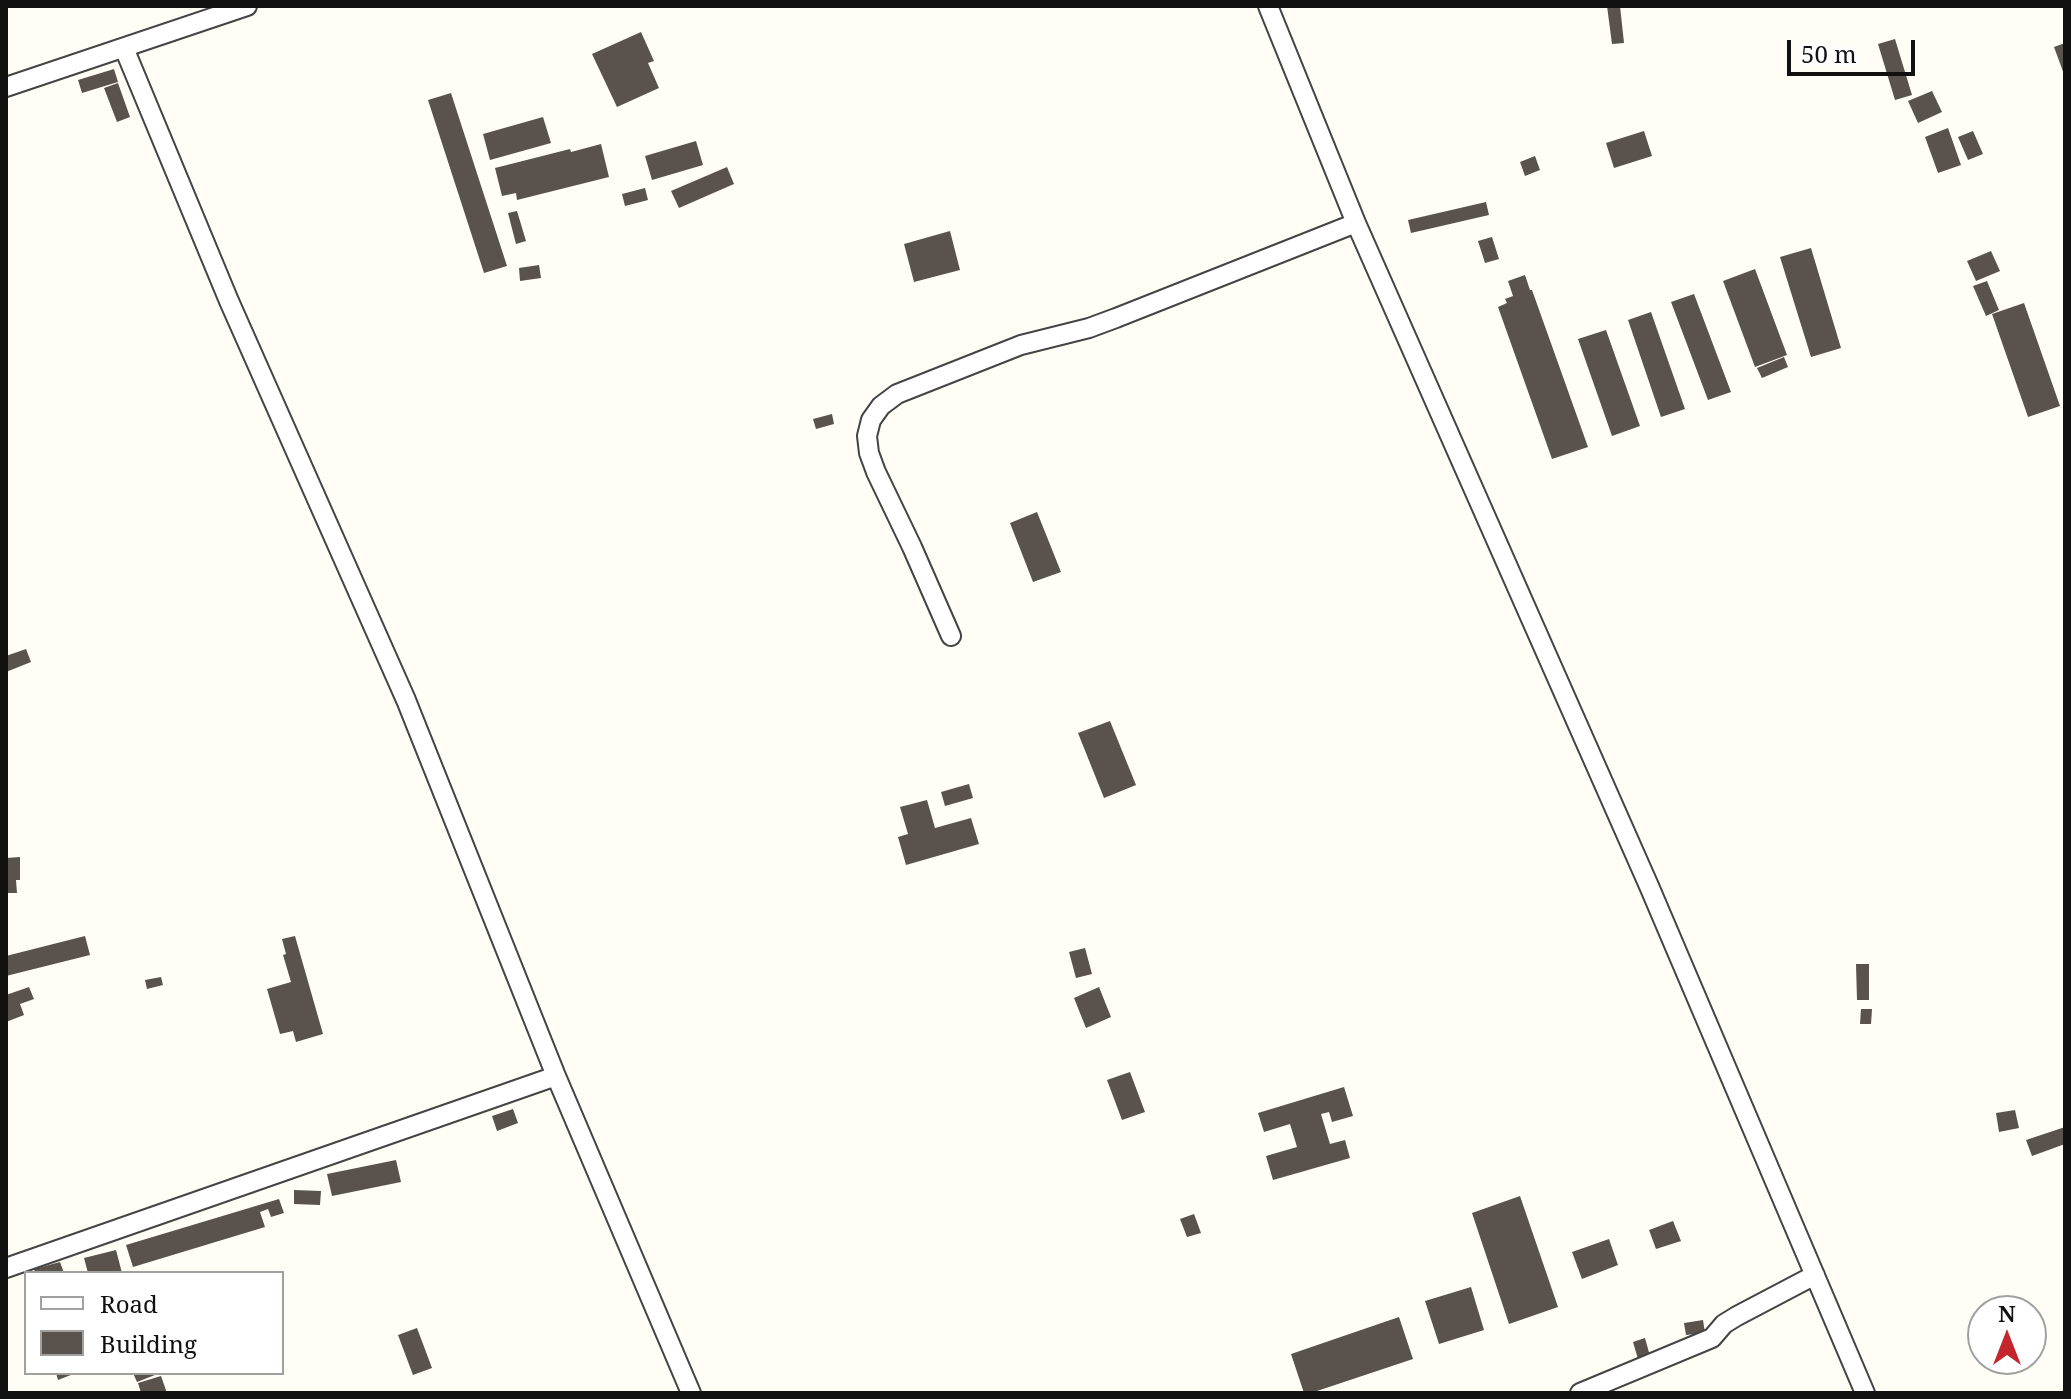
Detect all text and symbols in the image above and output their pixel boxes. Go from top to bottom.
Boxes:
scale bar [1791,24,1919,74]
text: 50 m [1801,37,1857,70]
legend [24,1271,284,1375]
text: Road [100,1287,158,1320]
north arrow [1967,1295,2047,1375]
text: N [1998,1298,2016,1328]
text: Building [100,1327,197,1360]

